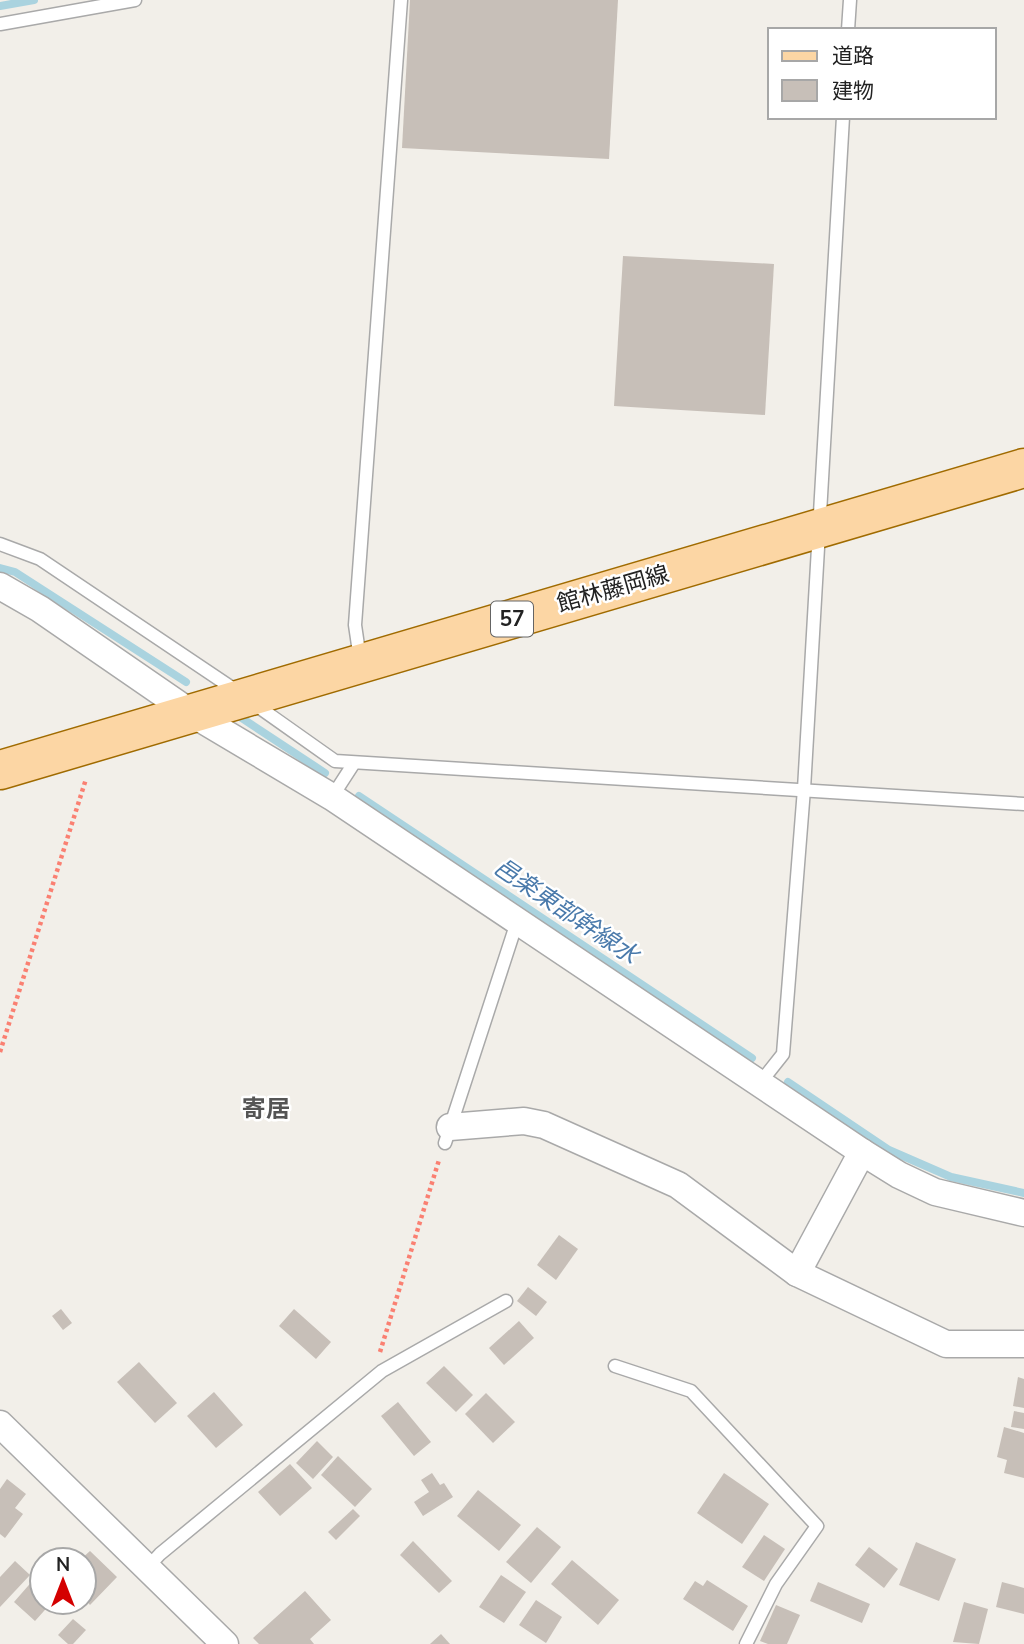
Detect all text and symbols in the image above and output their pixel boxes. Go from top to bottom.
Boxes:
legend [768,28,996,119]
text: 道路 [832,42,874,70]
text: 建物 [832,77,874,105]
street label: 館林藤岡線 [553,558,673,620]
road number: 57 [491,602,533,636]
water label: 邑楽東部幹線水 [487,851,647,973]
district label: 寄居 [242,1093,290,1125]
north arrow [28,1546,98,1616]
text: N [56,1552,70,1578]

